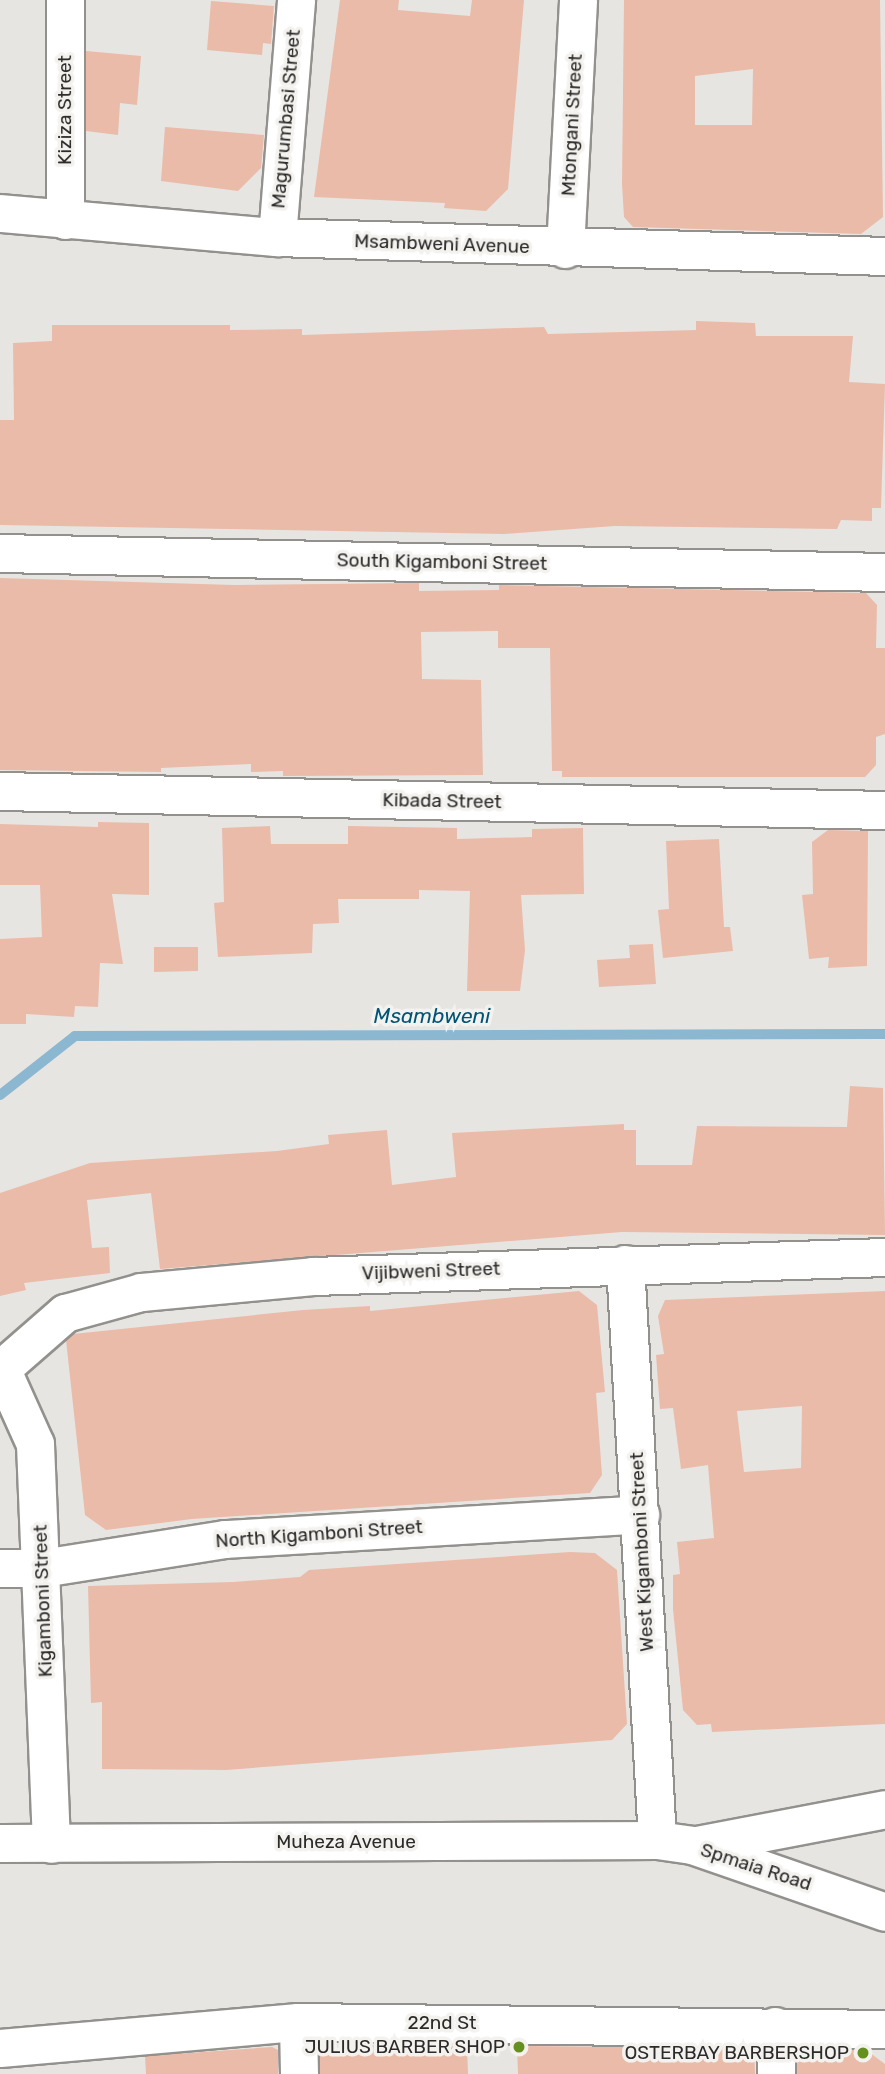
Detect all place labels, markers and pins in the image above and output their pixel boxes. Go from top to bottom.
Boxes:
place label: JULIUS BARBER SHOP [304,2036,505,2058]
marker: JULIUS BARBER SHOP [511,2039,527,2055]
place label: OSTERBAY BARBERSHOP [624,2042,849,2064]
marker: OSTERBAY BARBERSHOP [855,2045,871,2061]

